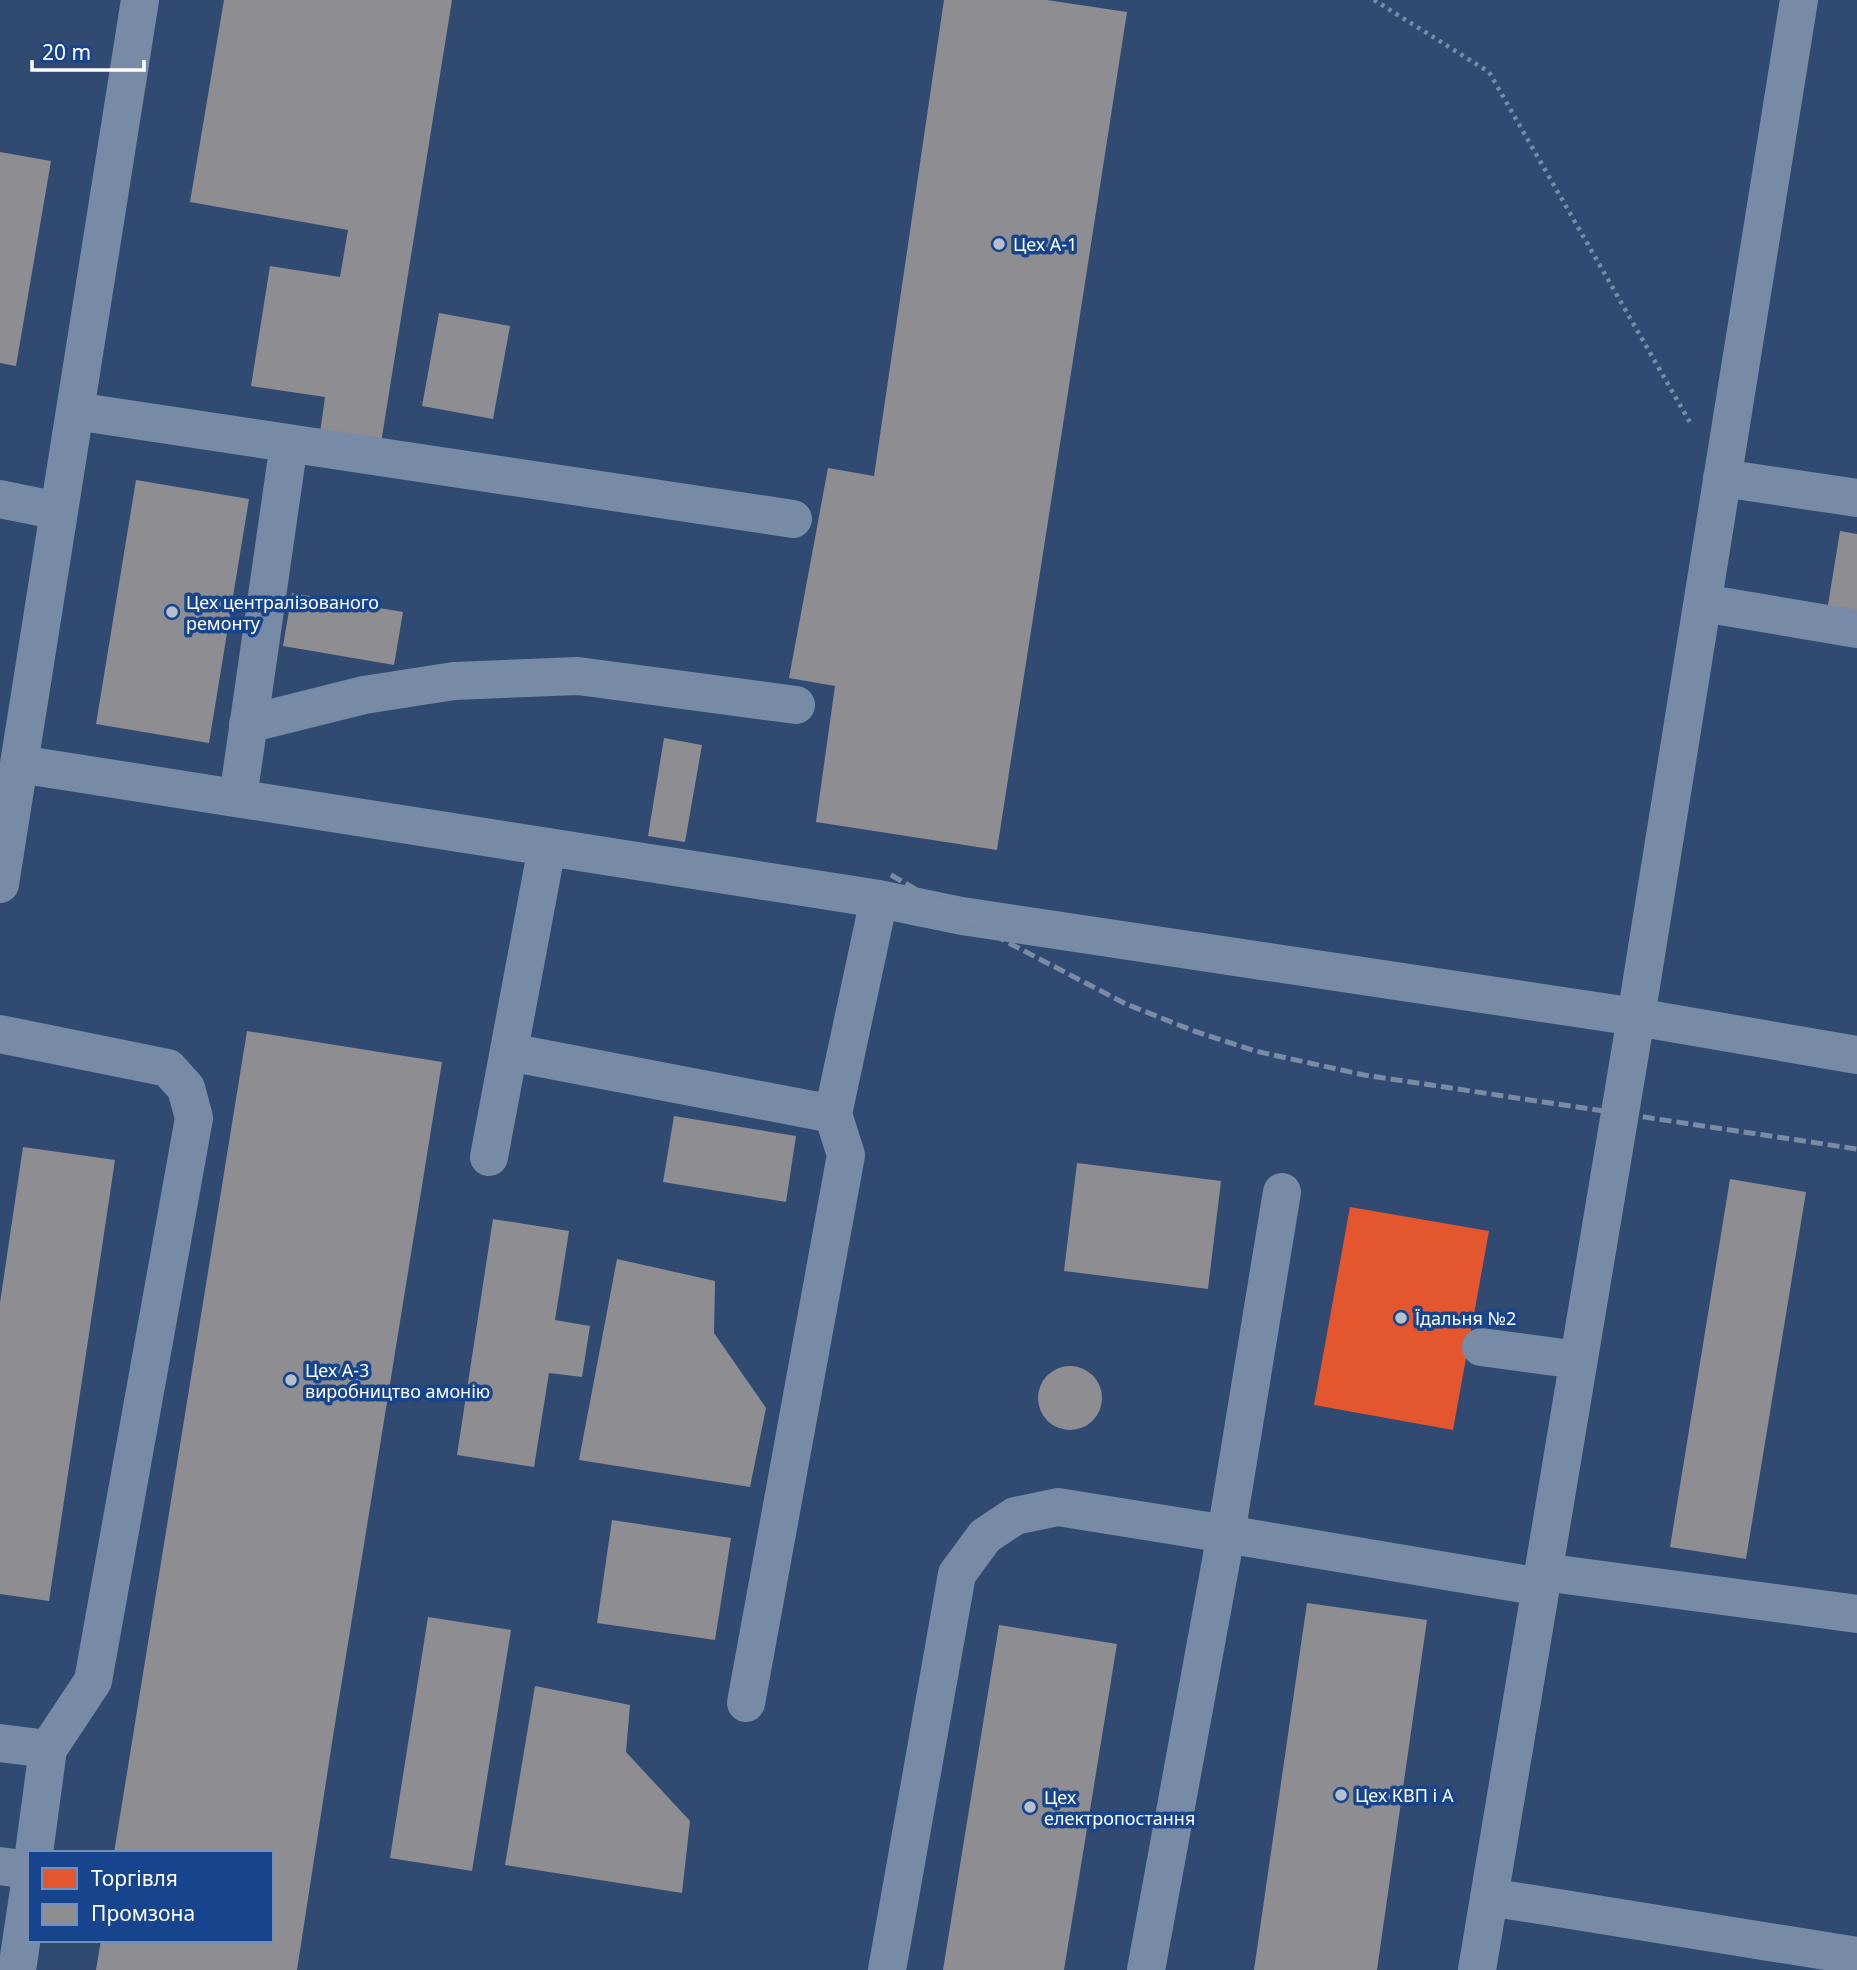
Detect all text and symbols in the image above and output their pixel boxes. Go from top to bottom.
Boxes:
scale bar [32,28,144,72]
text: 20 m [42,38,91,66]
place label: Цех А-1 [1013,232,1077,256]
marker: Цех А-1 [991,236,1007,252]
place label: Цех централізованого ремонту [186,590,379,635]
marker: Цех централізованого ремонту [164,604,180,620]
place label: Їдальня №2 [1415,1306,1516,1330]
marker: Їдальня №2 [1393,1310,1409,1326]
place label: Цех А-3 виробництво амонію [305,1358,490,1403]
marker: Цех А-3 виробництво амонію [283,1372,299,1388]
place label: Цех КВП і А [1355,1783,1454,1807]
place label: Цех електропостання [1044,1785,1195,1830]
marker: Цех КВП і А [1333,1787,1349,1803]
marker: Цех електропостання [1022,1799,1038,1815]
legend [28,1851,273,1942]
text: Торгівля [91,1864,178,1892]
text: Промзона [91,1899,195,1927]

